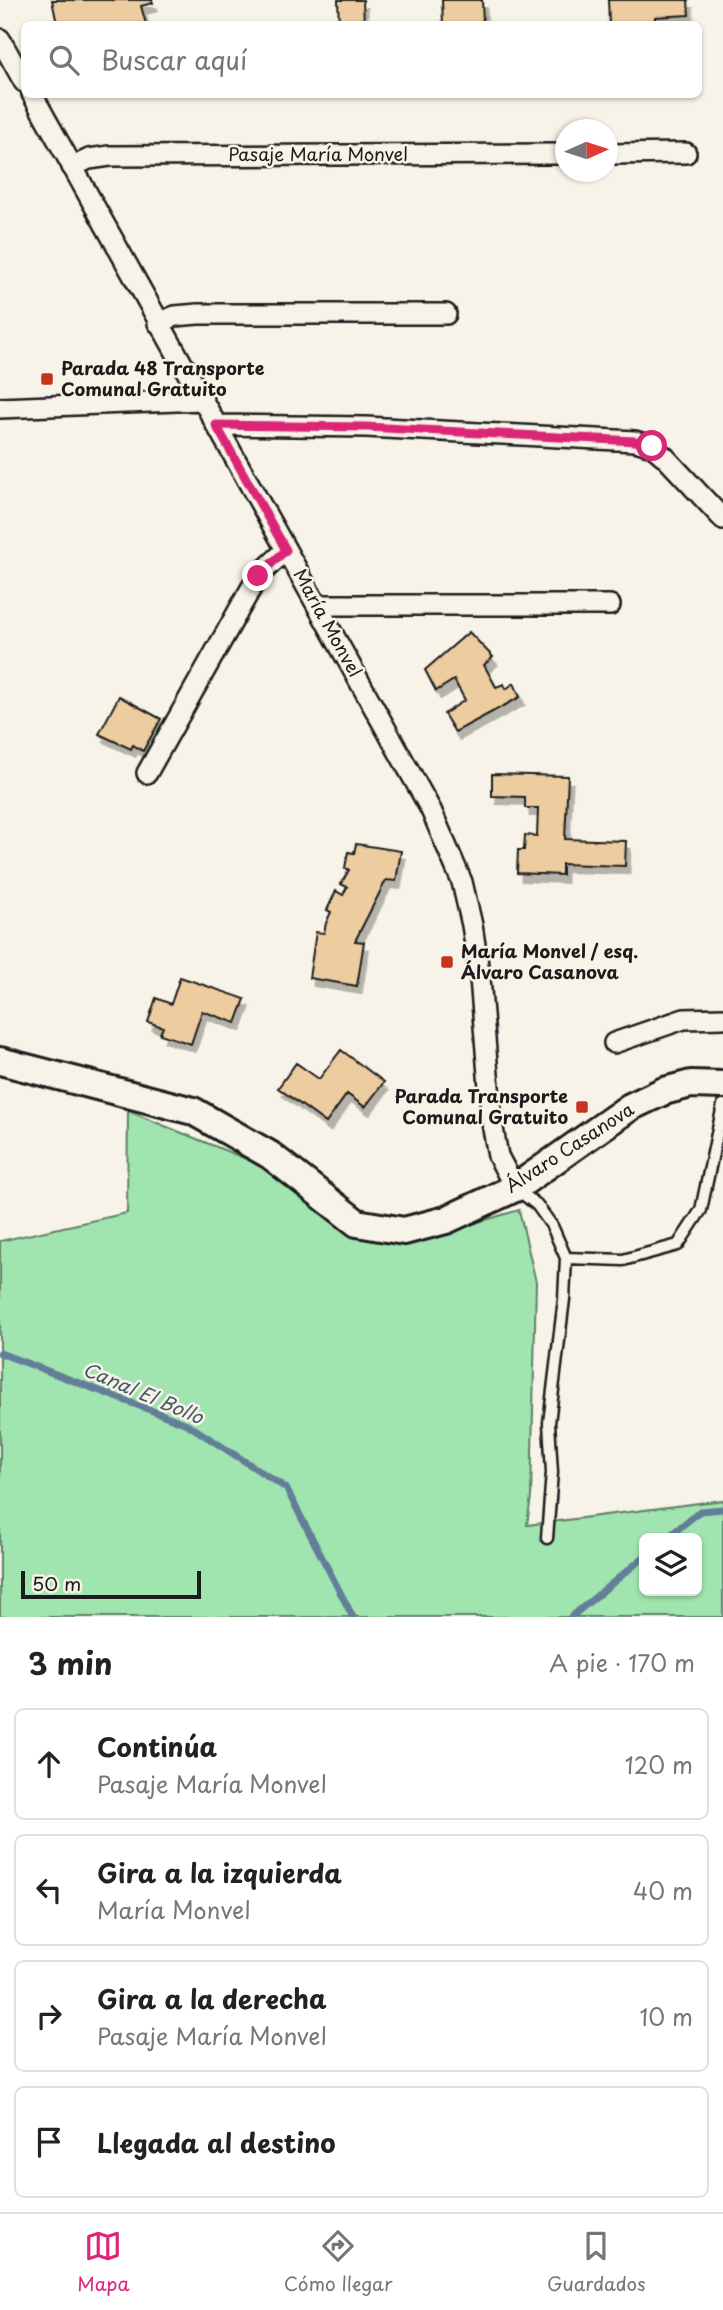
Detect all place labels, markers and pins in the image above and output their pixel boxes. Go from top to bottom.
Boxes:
place label: Parada 48 Transporte Comunal Gratuito [61,354,265,402]
marker: Parada 48 Transporte Comunal Gratuito [39,371,55,387]
place label: María Monvel / esq. Álvaro Casanova [461,937,638,985]
marker: María Monvel / esq. Álvaro Casanova [439,954,455,970]
place label: Parada Transporte Comunal Gratuito [394,1082,568,1130]
marker: Parada Transporte Comunal Gratuito [574,1099,590,1115]

